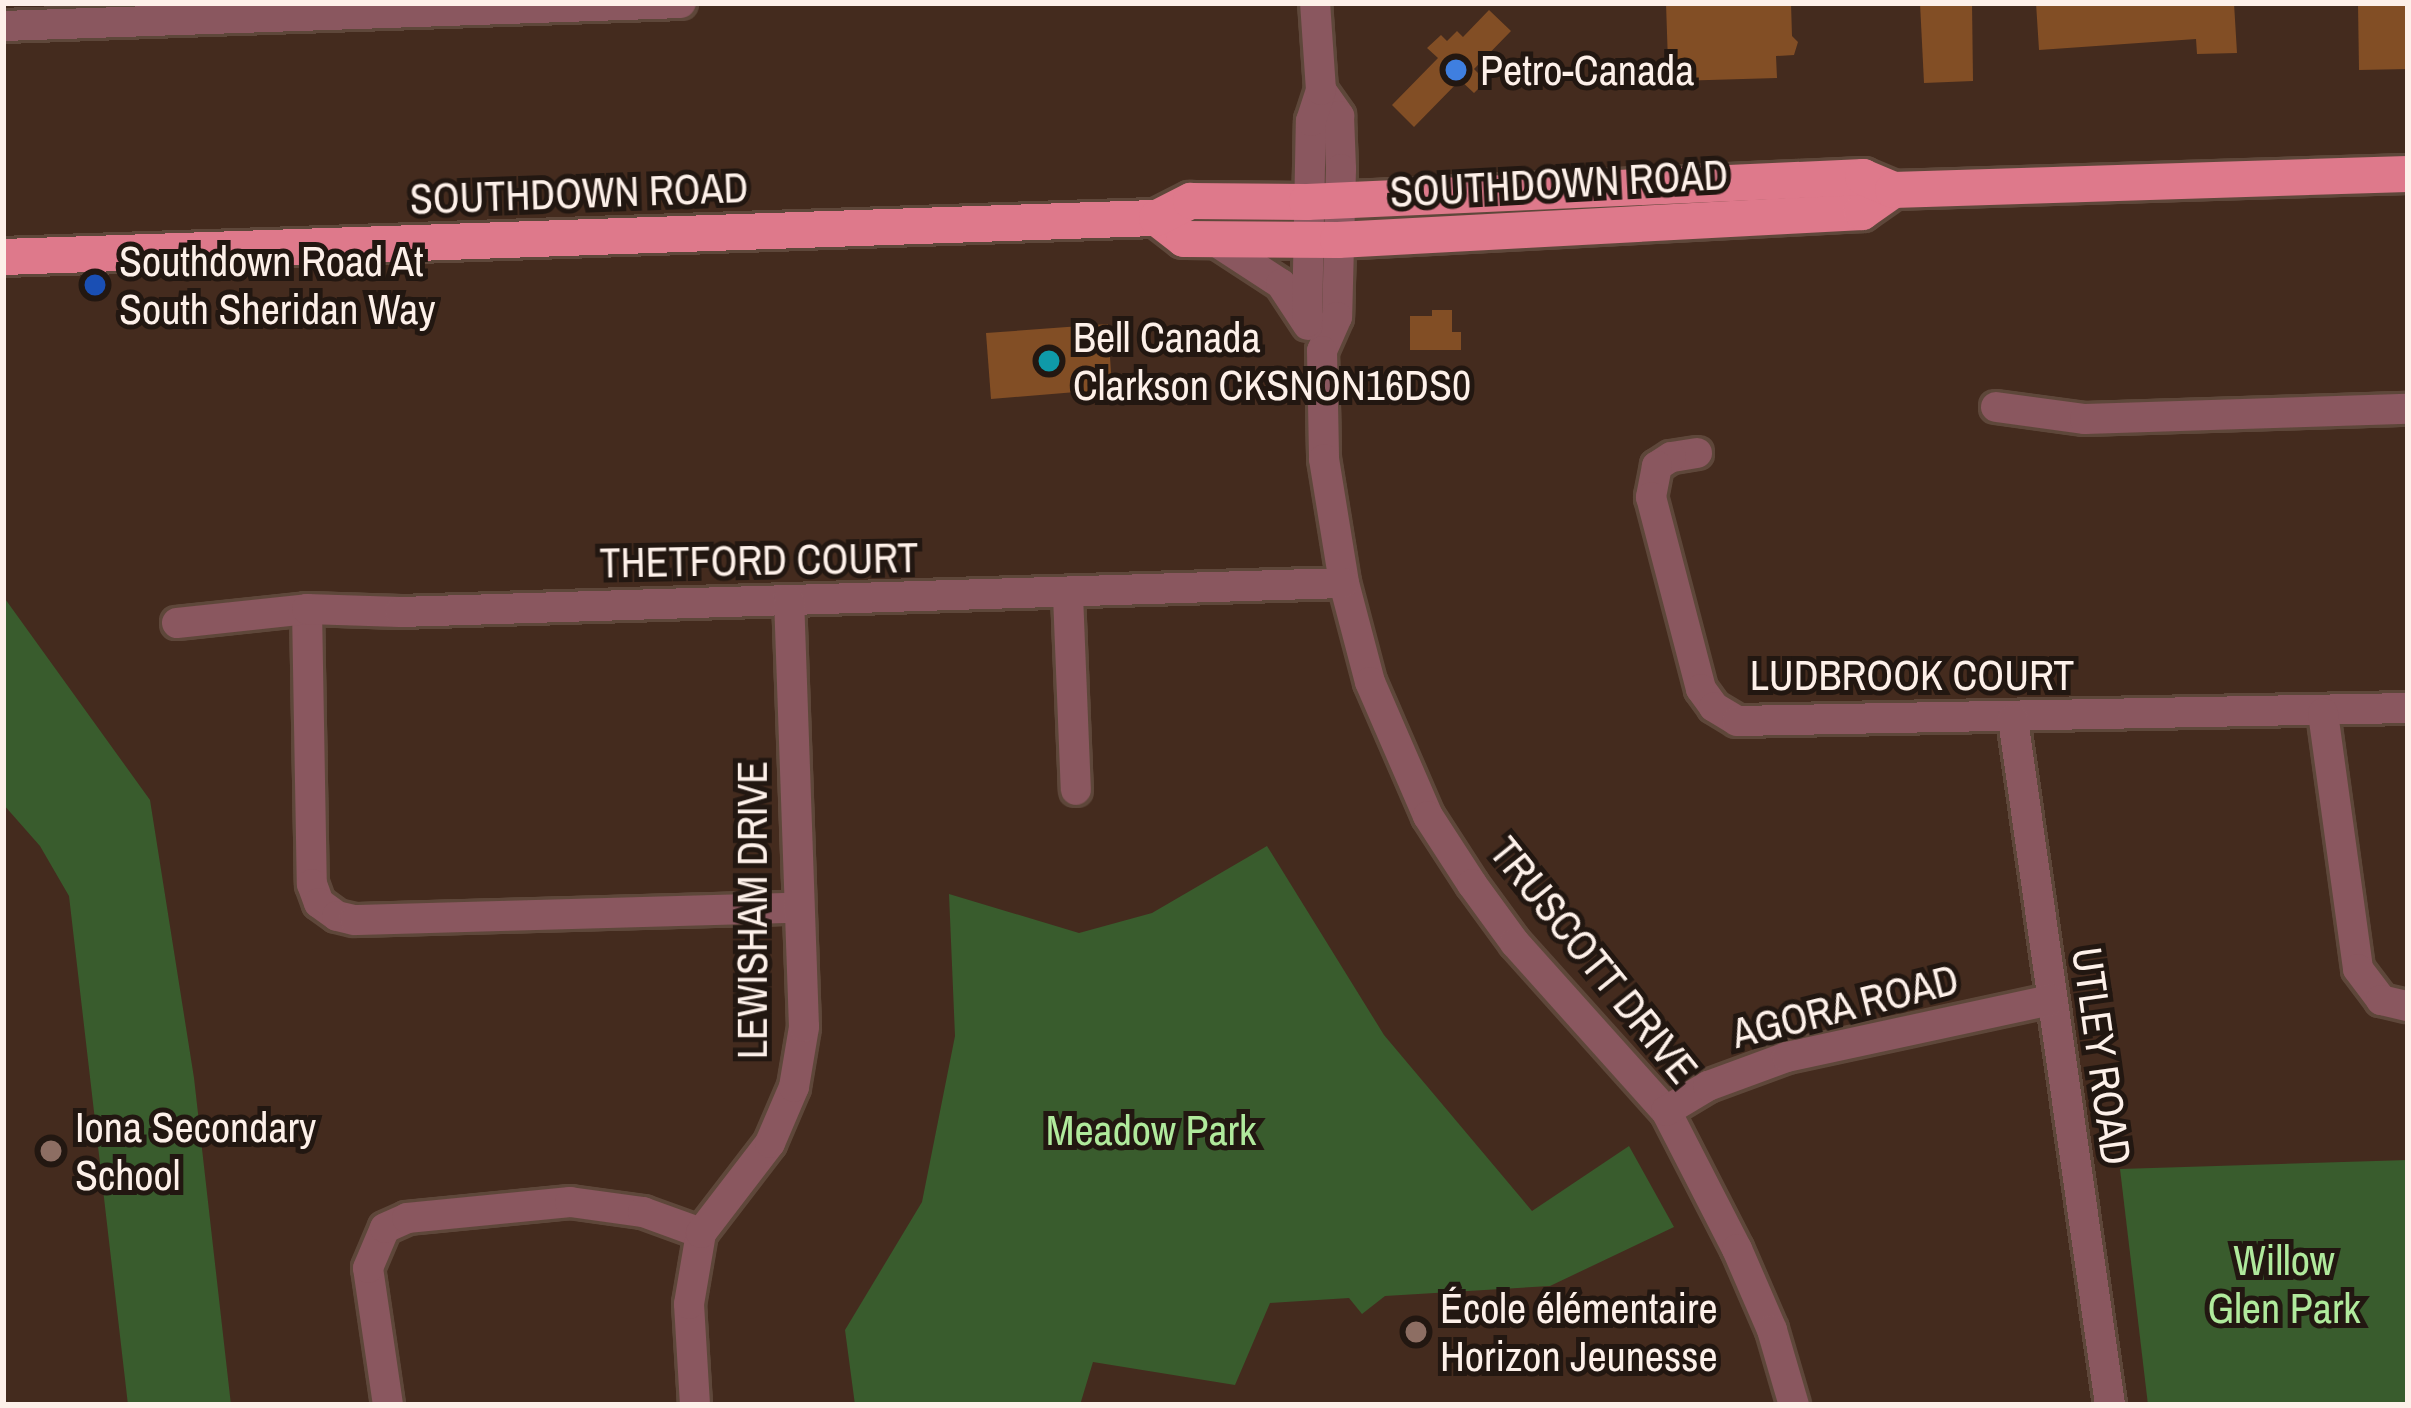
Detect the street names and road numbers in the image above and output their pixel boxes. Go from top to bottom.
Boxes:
street label: SOUTHDOWN ROAD [1389,149,1729,217]
street label: SOUTHDOWN ROAD [409,162,749,224]
street label: THETFORD COURT [599,532,919,588]
street label: LUDBROOK COURT [1750,650,2074,700]
street label: LEWISHAM DRIVE [727,761,777,1059]
street label: TRUSCOTT DRIVE [1479,827,1709,1093]
street label: UTLEY ROAD [2062,944,2142,1168]
street label: AGORA ROAD [1726,953,1964,1059]

